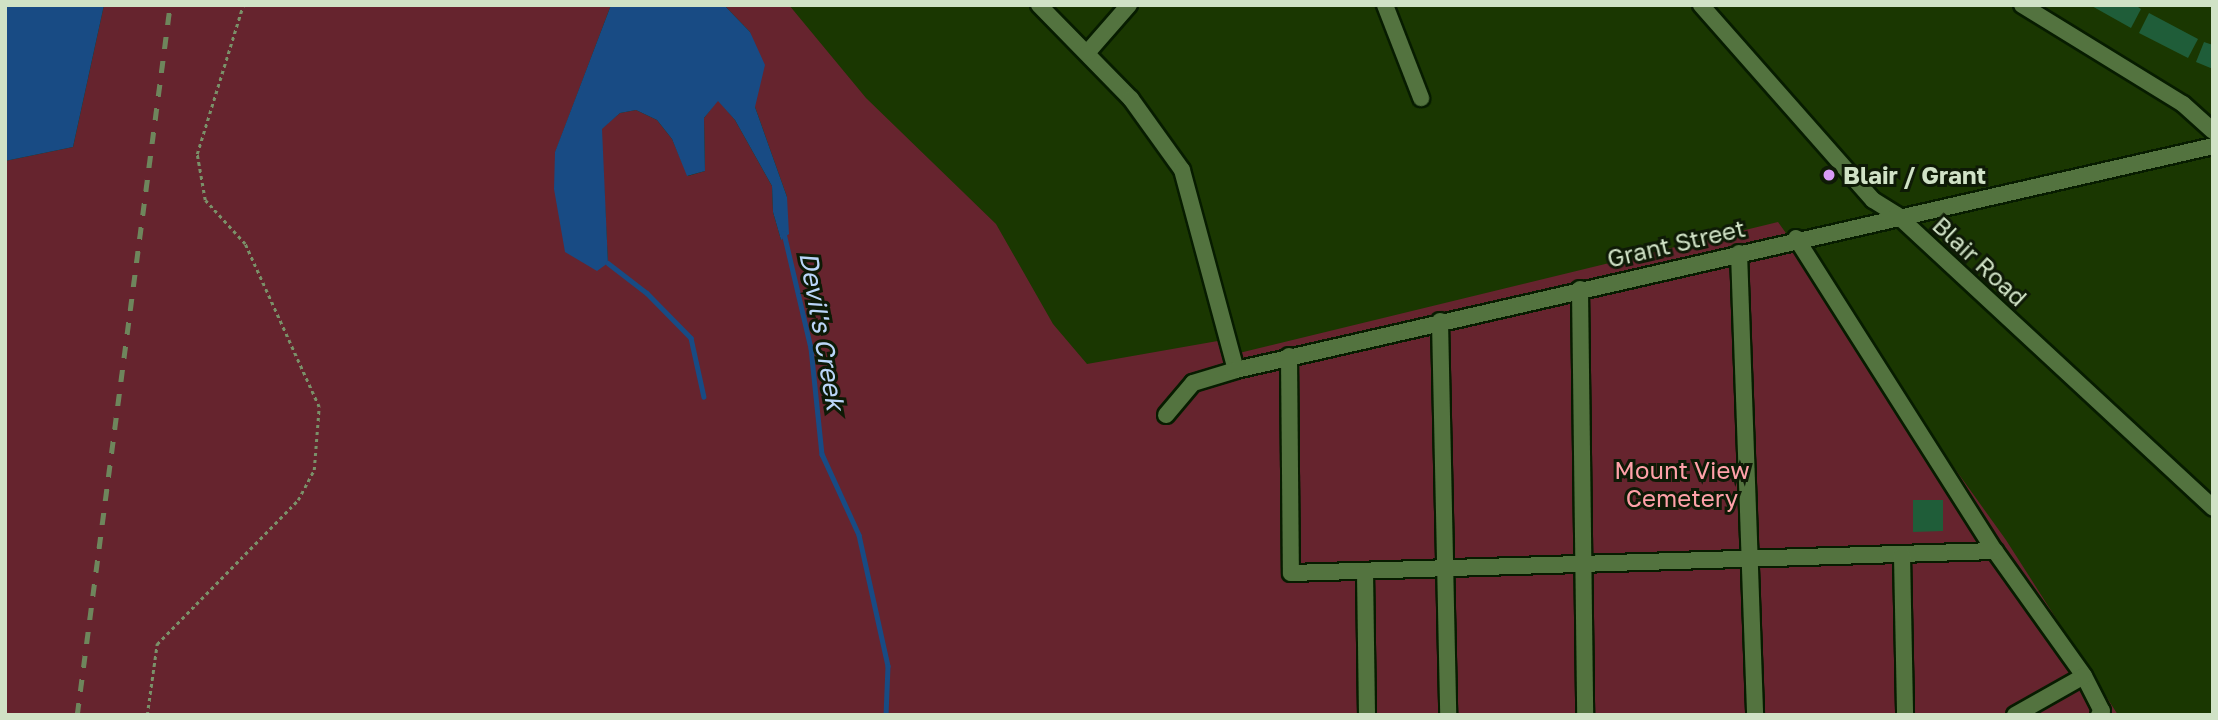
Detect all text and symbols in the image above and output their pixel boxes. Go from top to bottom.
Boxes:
place label: Blair / Grant [1843,161,1986,189]
marker: Blair / Grant [1821,167,1837,183]
street label: Blair Road [1927,210,2033,312]
street label: Grant Street [1604,213,1748,273]
water label: Devil's Creek [793,250,851,412]
park label: Mount View Cemetery [1614,456,1750,512]

